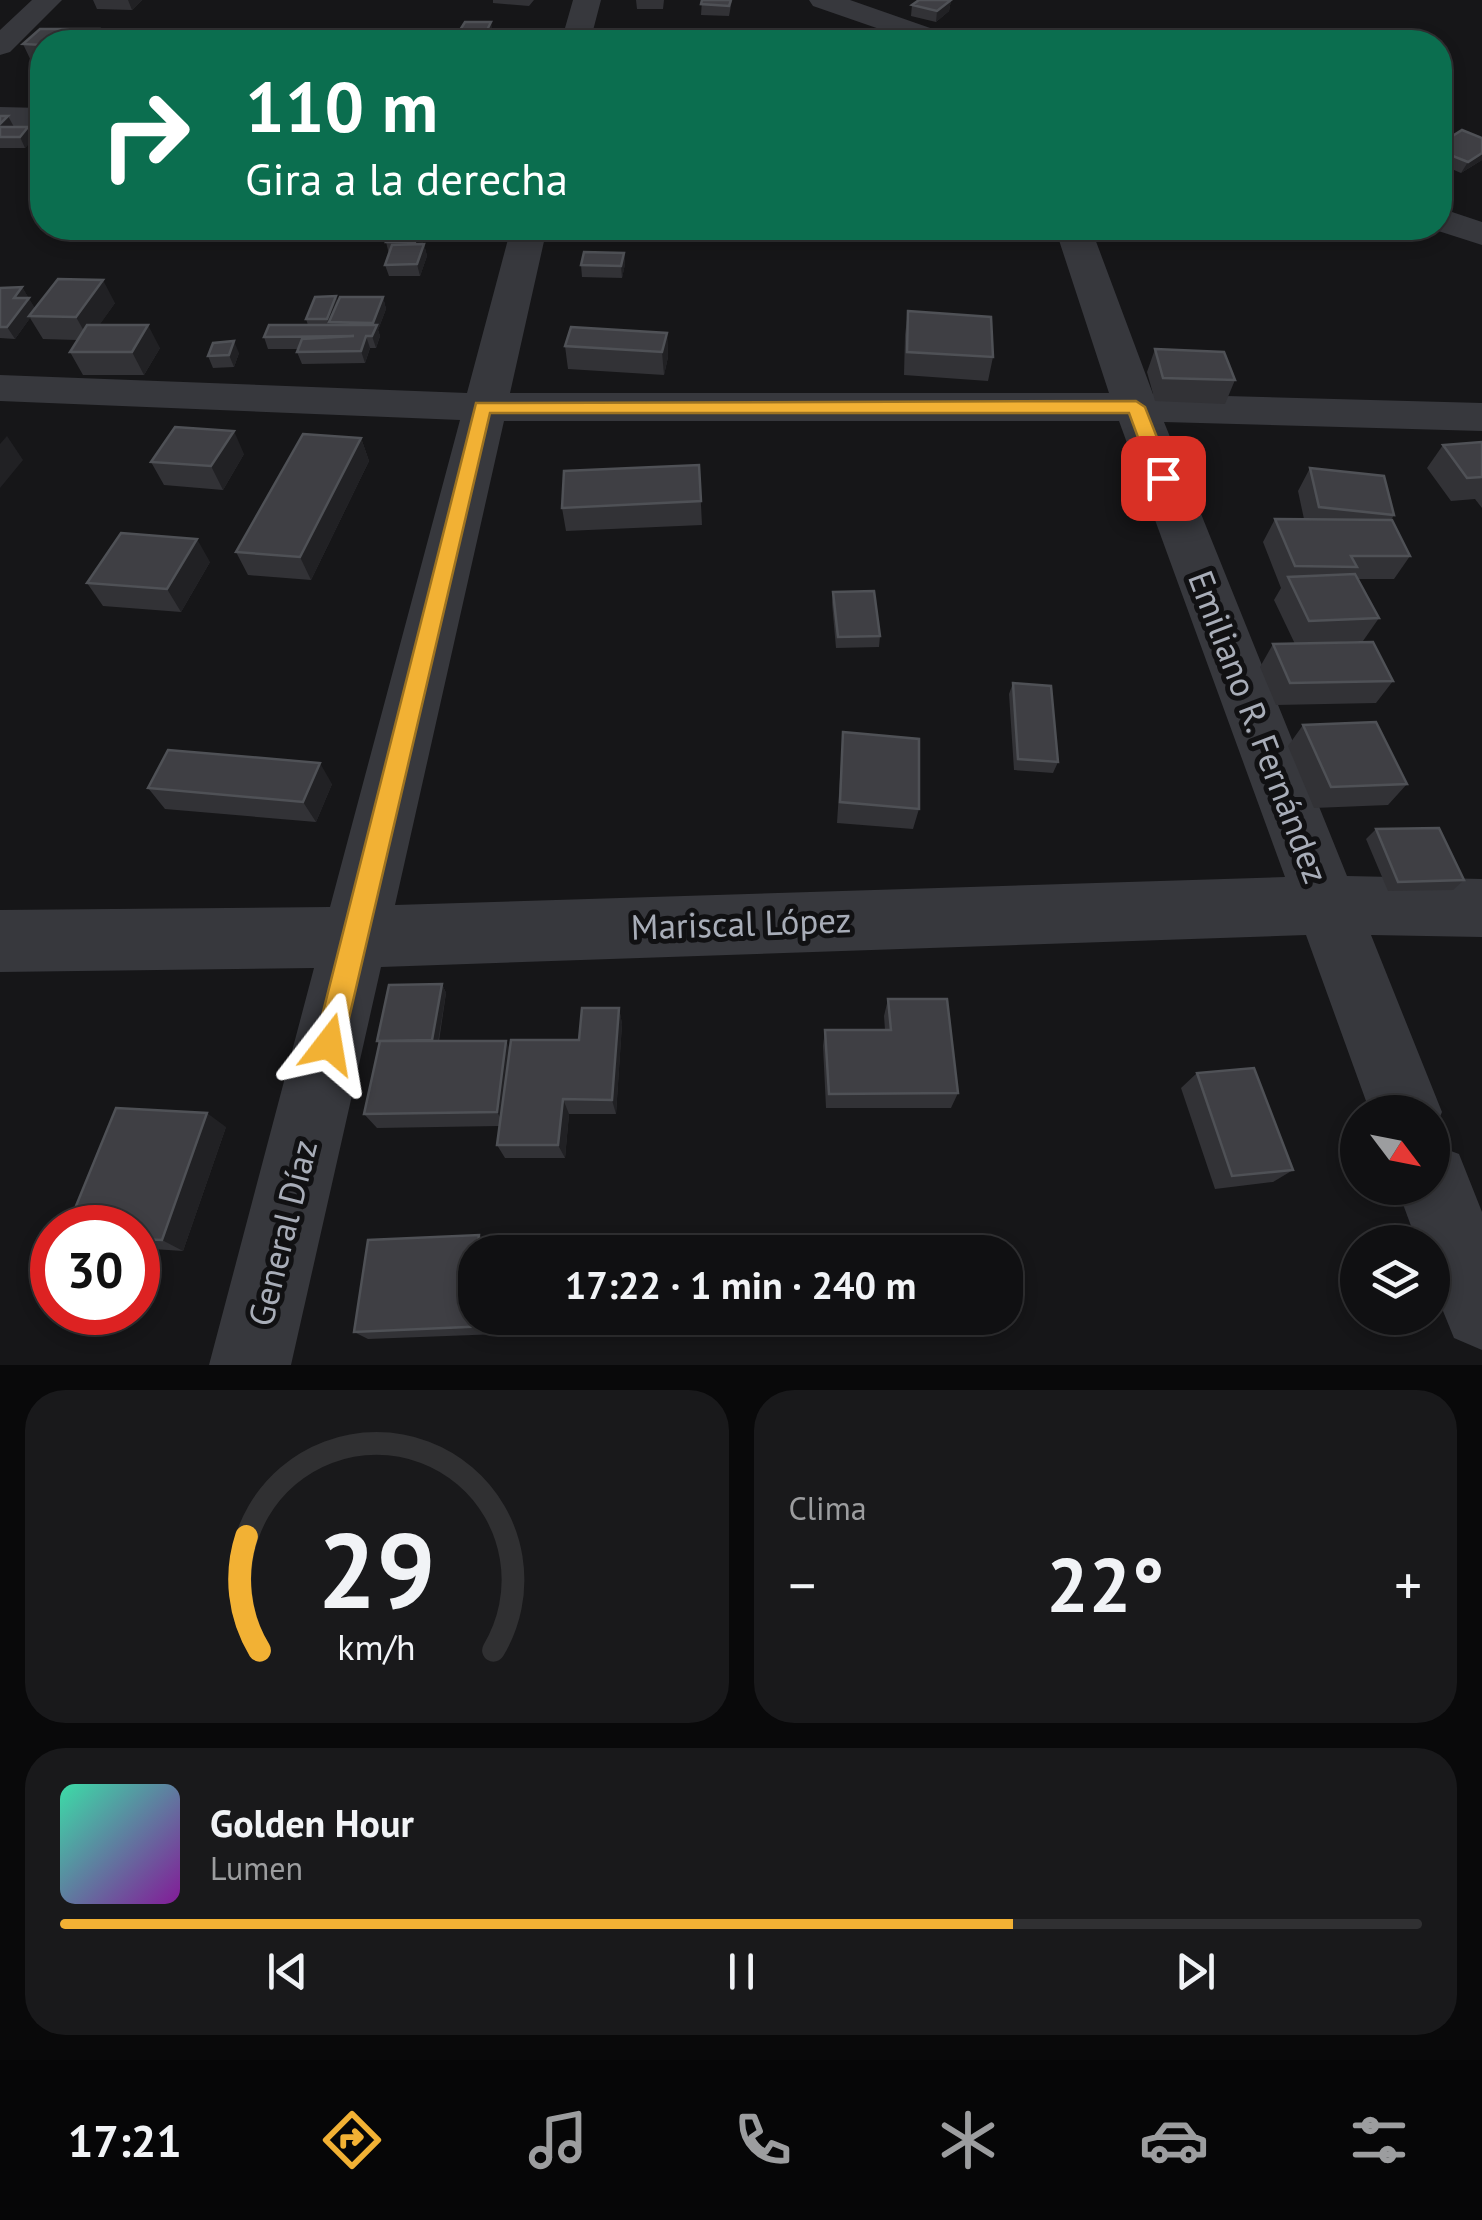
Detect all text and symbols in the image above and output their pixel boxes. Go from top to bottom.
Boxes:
text: 110 m [245,61,438,151]
icon: right [80,70,210,200]
text: Gira a la derecha [245,149,568,207]
pin [1121,436,1206,521]
icon: arrive [1136,451,1191,506]
street label: Emiliano R. Fernández [1178,564,1340,889]
street label: Mariscal López [630,896,852,950]
position arrow [277,992,381,1096]
north arrow [1340,1095,1450,1205]
map controls [1340,1095,1450,1335]
street label: General Díaz [237,1135,327,1331]
speed limit sign: 30 [30,1205,160,1335]
button: layers [1340,1225,1450,1335]
text: 17:22 · 1 min · 240 m [565,1260,916,1309]
text: Clima [789,1487,867,1529]
text: 29 [318,1502,436,1637]
text: 22° [1046,1536,1164,1633]
text: − [789,1549,816,1620]
text: + [1394,1549,1422,1620]
text: km/h [338,1624,416,1670]
text: Golden Hour [210,1798,414,1847]
text: Lumen [210,1847,303,1889]
icon: previous [260,1944,315,1999]
icon: pause [714,1944,769,1999]
icon: next [1168,1944,1223,1999]
icon: directions [317,2105,387,2175]
icon: music [523,2105,593,2175]
icon: phone [728,2105,798,2175]
icon: climate [933,2105,1003,2175]
icon: car [1139,2105,1209,2175]
icon: filters [1344,2105,1414,2175]
text: 17:21 [68,2111,182,2169]

